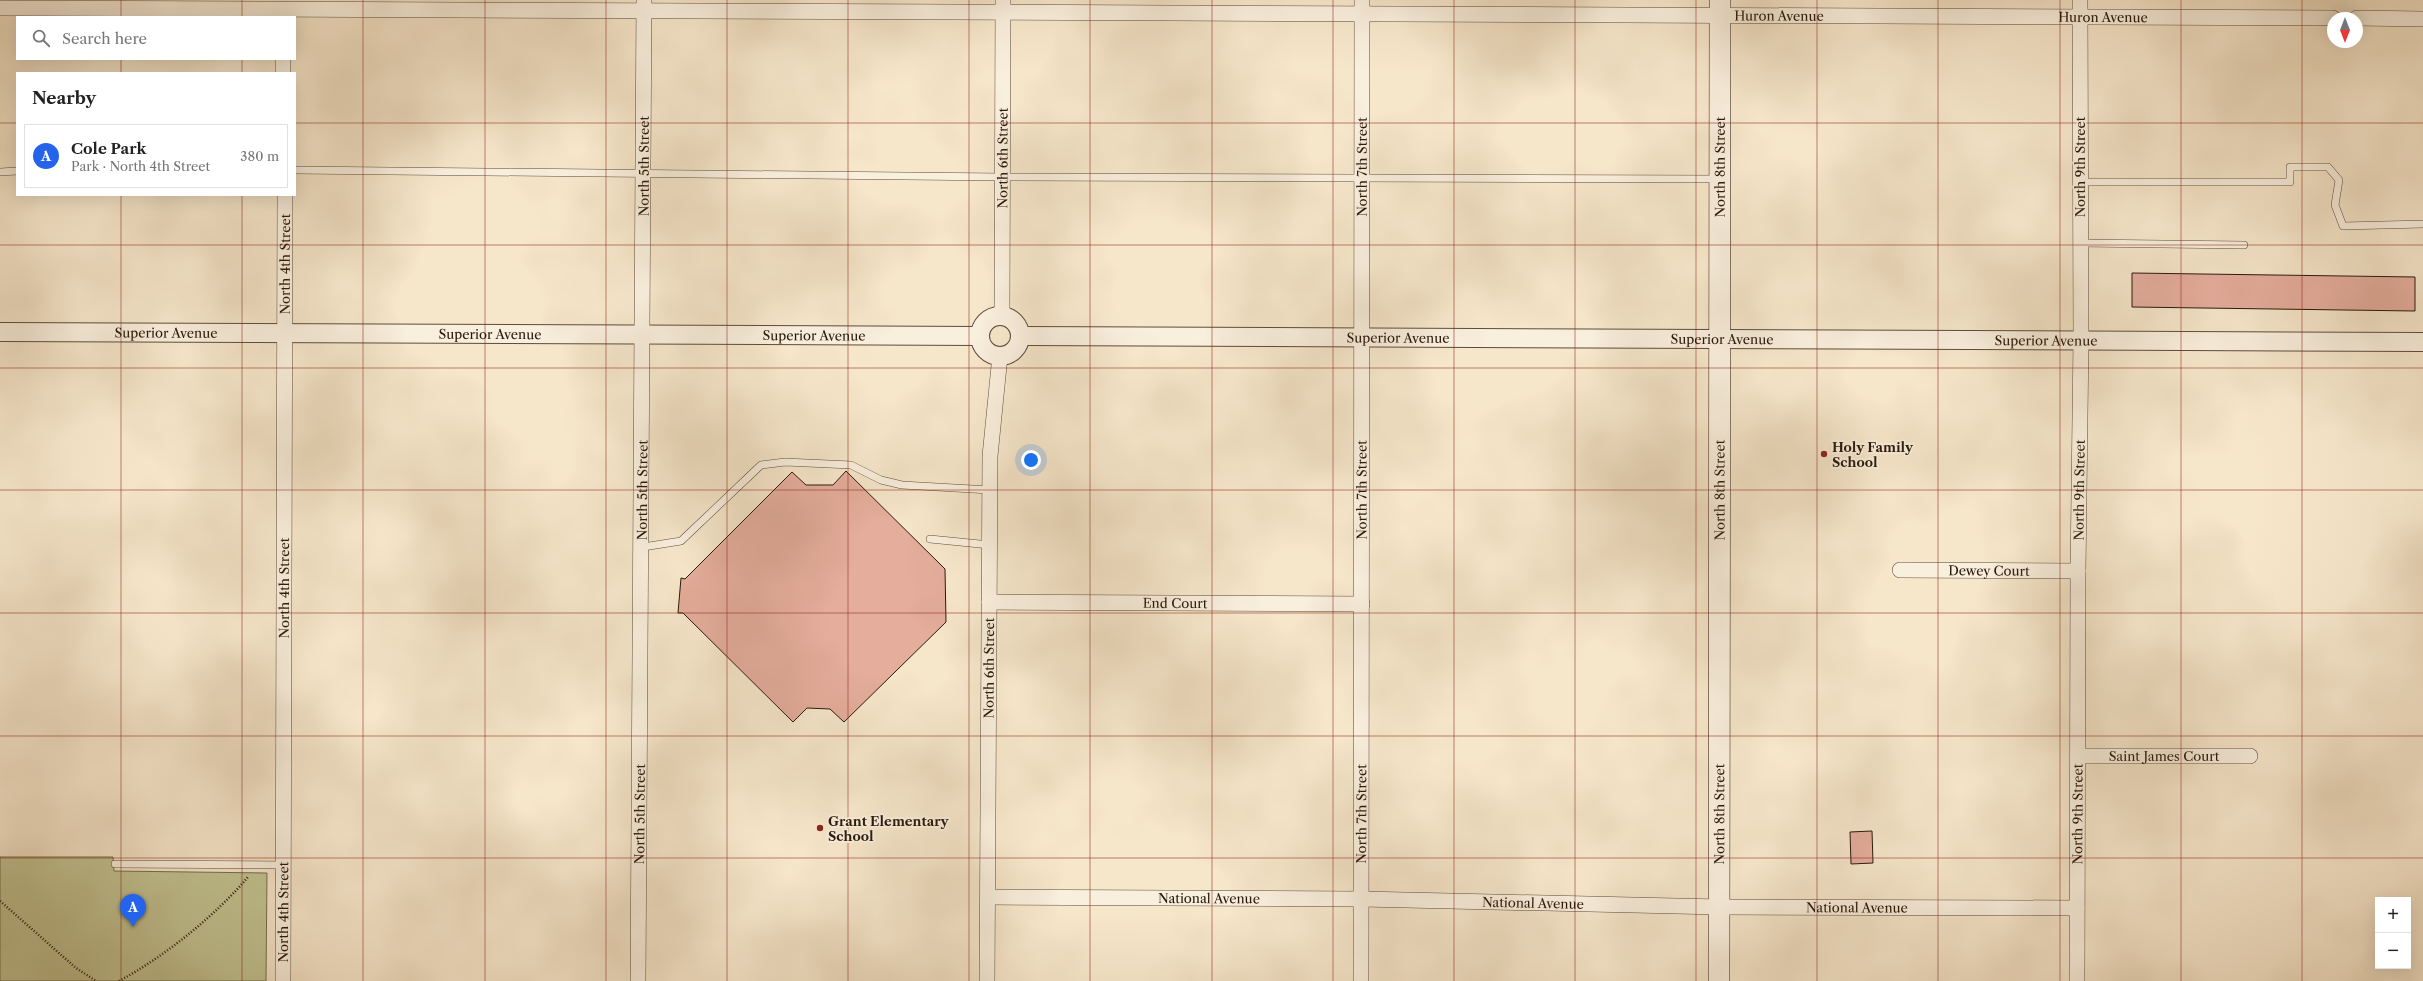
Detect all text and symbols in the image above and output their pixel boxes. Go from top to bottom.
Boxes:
street label: Huron Avenue [1734,7,1824,24]
street label: Huron Avenue [2058,9,2148,25]
north arrow [2327,12,2363,48]
search box [16,16,296,60]
icon: search [30,27,52,49]
text: Search here [62,29,147,48]
text: Nearby [32,88,96,108]
street label: North 6th Street [994,107,1011,208]
street label: North 5th Street [636,115,652,216]
street label: North 8th Street [1712,116,1728,217]
street label: North 9th Street [2072,116,2088,217]
street label: North 7th Street [1354,117,1370,217]
text: Cole Park [71,139,146,158]
text: A [41,148,51,164]
text: 380 m [240,148,279,164]
text: Park · North 4th Street [71,158,210,174]
street label: North 4th Street [277,213,293,314]
street label: Superior Avenue [114,324,218,341]
street label: Superior Avenue [438,326,542,342]
street label: Superior Avenue [762,327,866,344]
street label: Superior Avenue [1346,329,1450,346]
street label: Superior Avenue [1670,331,1774,347]
street label: Superior Avenue [1994,332,2098,349]
street label: North 5th Street [634,439,650,540]
street label: North 8th Street [1711,439,1728,540]
place label: Holy Family School [1832,439,1914,470]
street label: North 9th Street [2070,439,2088,541]
street label: North 7th Street [1353,440,1370,540]
marker: Holy Family School [1819,449,1829,459]
your location [1021,450,1041,470]
street label: North 4th Street [276,537,292,638]
street label: Dewey Court [1948,562,2030,579]
street label: End Court [1143,595,1208,611]
street label: North 6th Street [981,617,997,718]
street label: Saint James Court [2109,748,2220,764]
street label: North 5th Street [631,763,648,864]
street label: North 8th Street [1711,763,1727,864]
street label: North 9th Street [2069,763,2086,864]
street label: North 7th Street [1353,764,1369,864]
place label: Grant Elementary School [828,813,950,844]
marker: Grant Elementary School [815,823,825,833]
street label: North 4th Street [275,861,291,962]
street label: National Avenue [1158,890,1260,906]
pin: A [120,894,146,927]
street label: National Avenue [1482,894,1584,912]
map controls [2375,897,2411,969]
button: + [2375,897,2411,933]
street label: National Avenue [1806,899,1908,916]
button: − [2375,933,2411,969]

